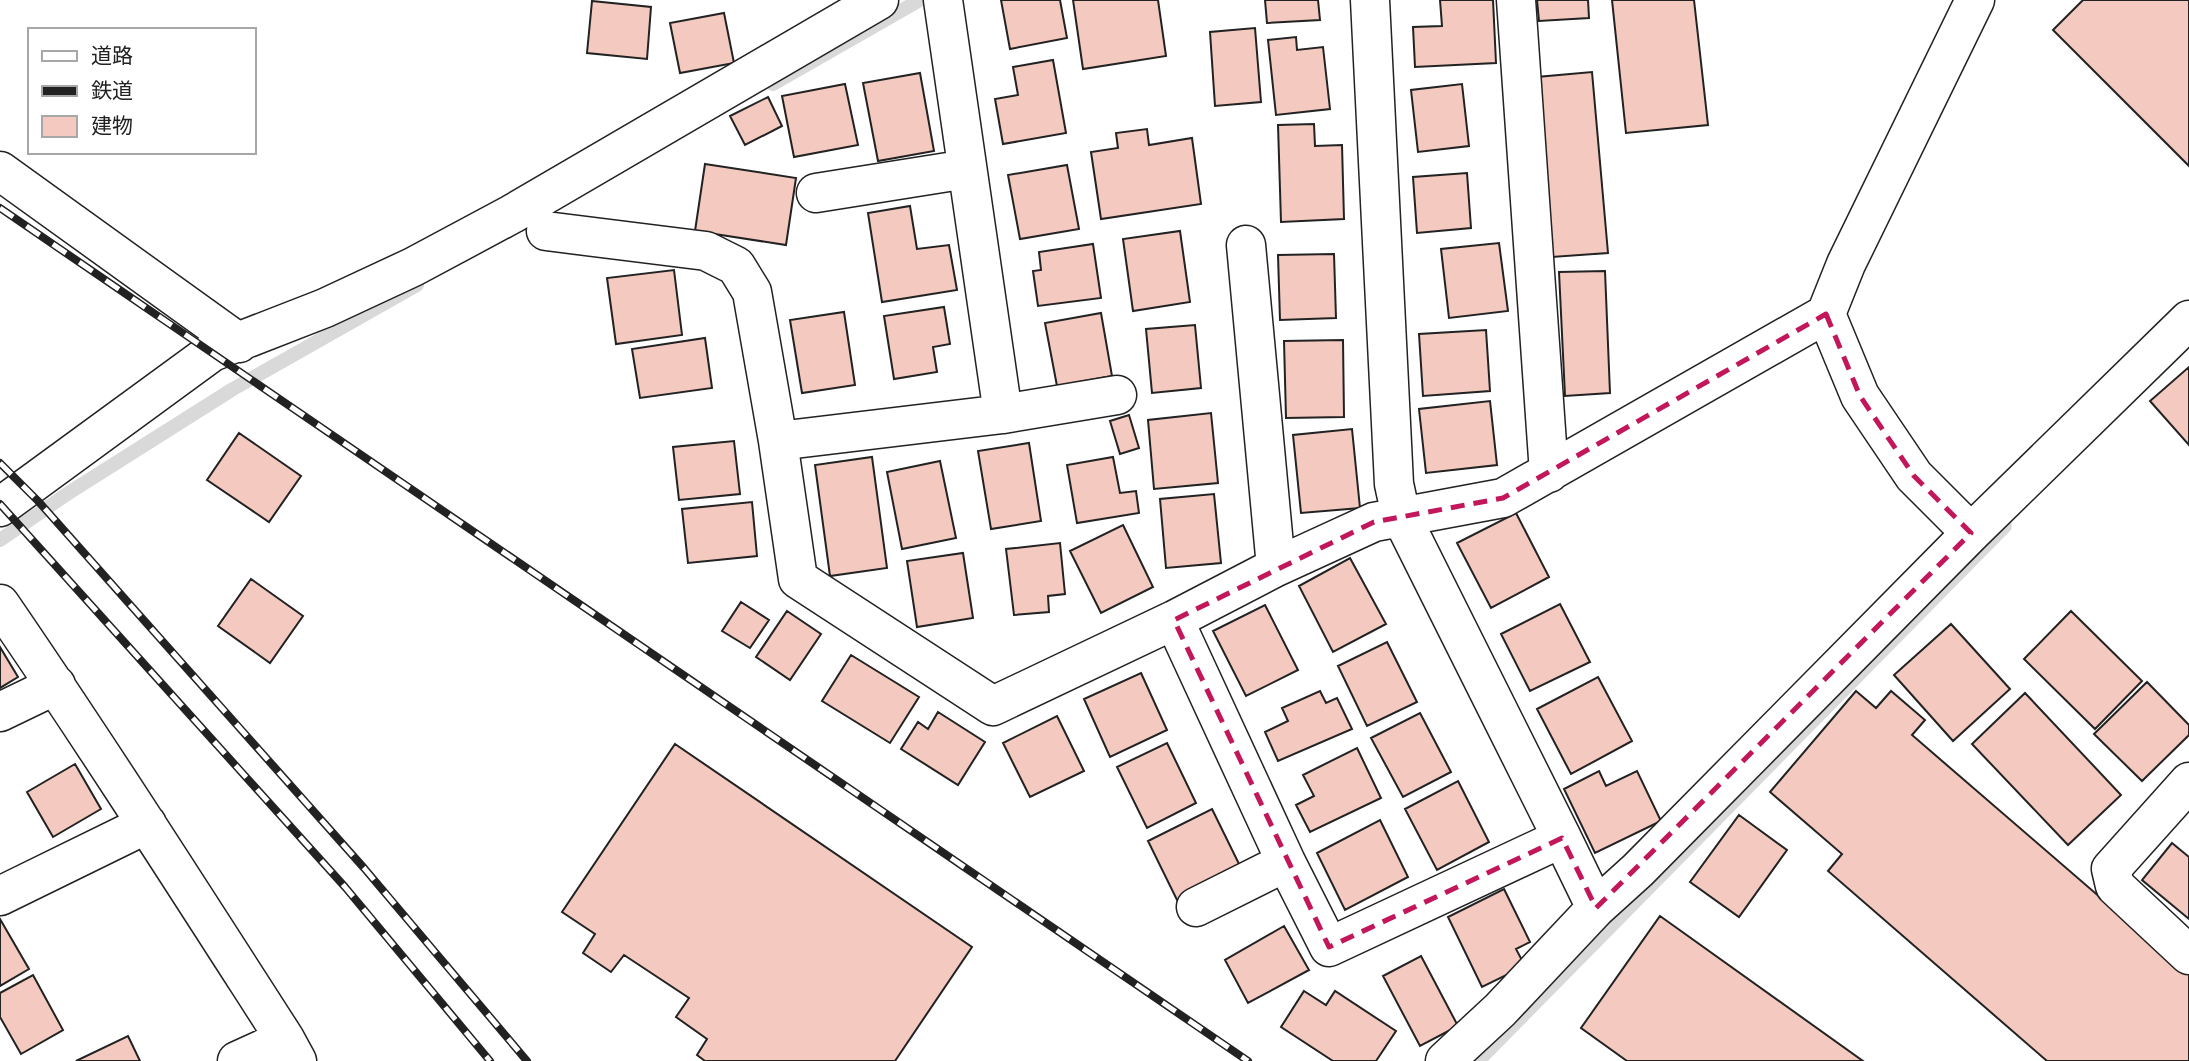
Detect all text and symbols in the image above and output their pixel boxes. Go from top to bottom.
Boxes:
legend [28,28,256,154]
text: 道路 [91,43,133,68]
text: 鉄道 [91,78,133,103]
text: 建物 [91,113,133,138]

